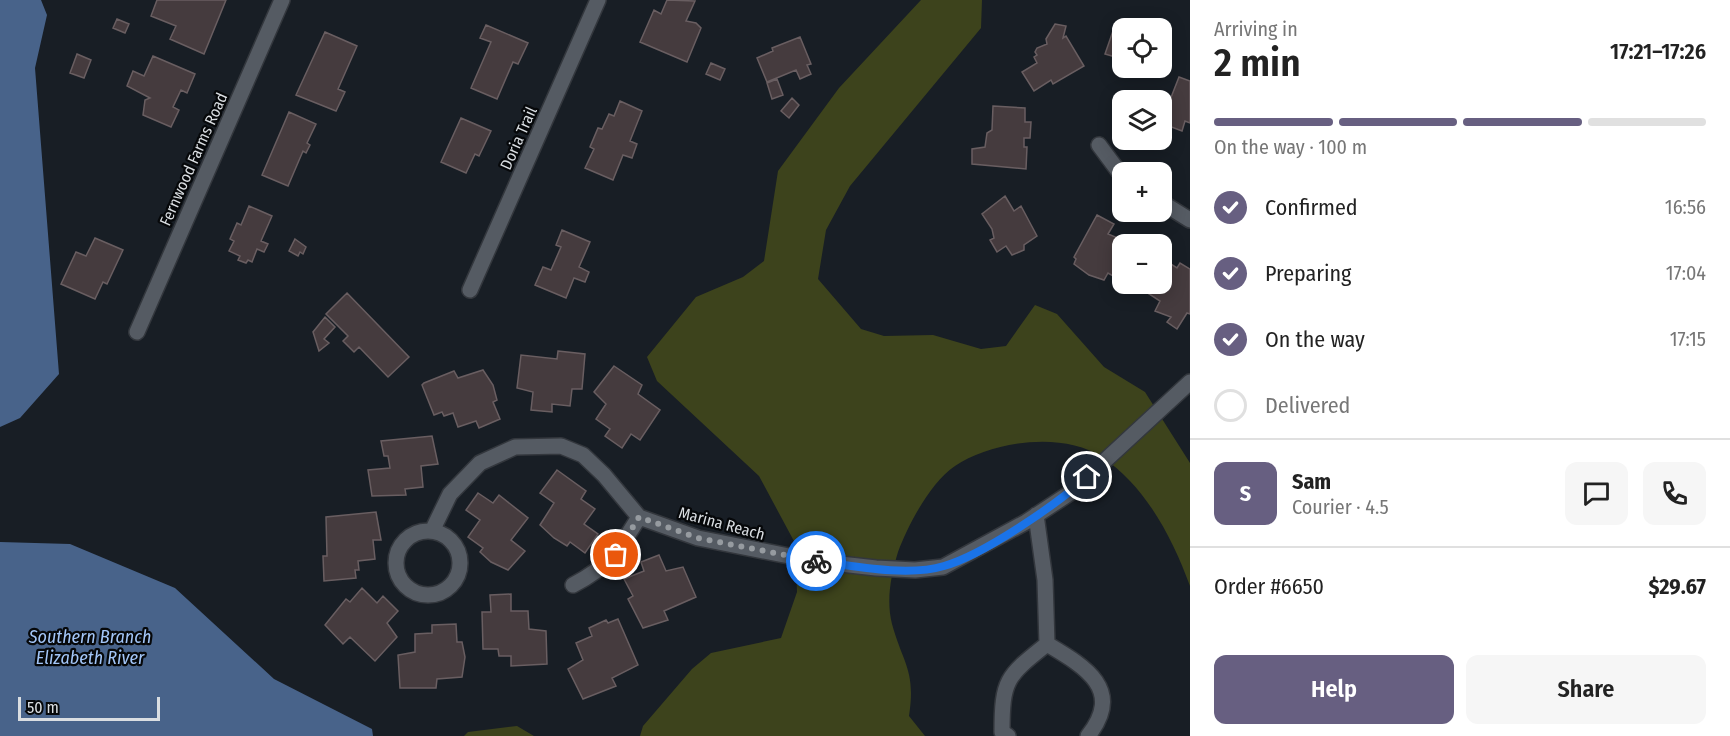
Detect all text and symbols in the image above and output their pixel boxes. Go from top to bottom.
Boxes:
text: Arriving in [1214,17,1298,41]
map controls [1112,18,1172,294]
button: locate [1112,18,1172,78]
text: 17:21–17:26 [1610,38,1706,65]
text: 2 min [1214,40,1301,86]
street label: Fernwood Farms Road [156,90,231,229]
button: layers [1112,90,1172,150]
street label: Doria Trail [496,104,541,173]
text: On the way · 100 m [1214,135,1367,159]
button: + [1112,162,1172,222]
icon: check [1214,191,1247,224]
text: Confirmed [1265,194,1358,221]
text: 16:56 [1665,195,1706,219]
button: − [1112,234,1172,294]
icon: check [1214,257,1247,290]
text: Preparing [1265,260,1351,287]
text: 17:04 [1666,261,1706,285]
icon: check [1214,323,1247,356]
text: On the way [1265,326,1365,353]
text: 17:15 [1670,327,1706,351]
text: Delivered [1265,392,1350,419]
pin [1061,451,1112,502]
icon: home [1070,460,1103,493]
button: chat [1565,462,1628,525]
button: phone [1643,462,1706,525]
text: Sam [1292,468,1331,495]
text: S [1240,480,1251,507]
text: Courier · 4.5 [1292,495,1389,519]
street label: Marina Reach [677,503,767,544]
pin [590,529,641,580]
courier [786,531,846,591]
icon: bag [599,538,632,571]
icon: bike [800,545,833,578]
text: Order #6650 [1214,573,1324,600]
text: $29.67 [1649,573,1706,600]
water label: Southern Branch Elizabeth River [28,626,151,669]
button: Help [1214,655,1454,724]
button: Share [1466,655,1706,724]
scale bar [18,694,160,722]
text: 50 m [27,698,59,717]

